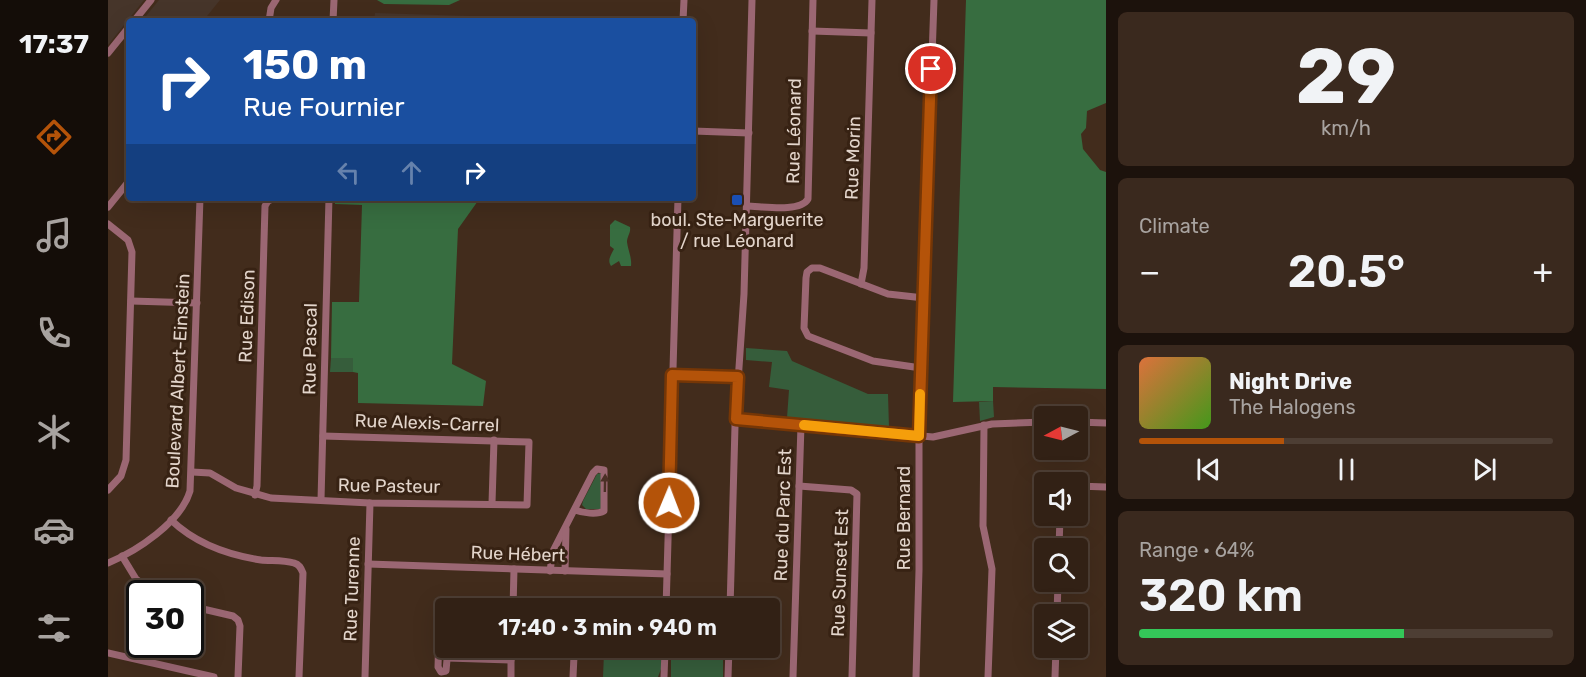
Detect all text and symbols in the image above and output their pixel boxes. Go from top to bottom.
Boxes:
text: 17:37 [19,28,89,60]
text: 29 [1296,30,1396,123]
text: 150 m [243,40,367,90]
icon: right [144,42,222,120]
pin [905,43,956,94]
icon: arrive [914,52,947,85]
street label: Rue Léonard [782,78,806,184]
text: Rue Fournier [243,91,404,123]
icon: directions [33,116,75,158]
street label: Rue Morin [841,116,865,200]
text: km/h [1321,116,1371,140]
icon: left [332,156,365,189]
icon: ahead [395,156,428,189]
icon: right [458,156,491,189]
marker: boul. Ste-Marguerite / rue Léonard [730,193,744,207]
place label: boul. Ste-Marguerite / rue Léonard [651,209,823,252]
icon: music [33,214,75,256]
text: Climate [1139,214,1210,238]
text: 20.5° [1288,245,1405,298]
text: − [1139,252,1160,291]
text: + [1532,252,1553,291]
street label: Rue Edison [234,269,260,363]
street label: Boulevard Albert-Einstein [161,273,195,489]
street label: Rue Pascal [298,303,322,395]
icon: phone [33,312,75,354]
text: Night Drive [1229,368,1352,395]
text: The Halogens [1229,395,1356,419]
north arrow [1034,406,1088,460]
map controls [1034,406,1088,658]
street label: Rue Alexis-Carrel [354,409,500,437]
icon: climate [33,411,75,453]
street label: Rue du Parc Est [770,448,796,582]
icon: previous [1192,453,1225,486]
icon: pause [1330,453,1363,486]
icon: next [1468,453,1501,486]
street label: Rue Bernard [893,466,915,570]
position arrow [637,471,701,535]
button: sound [1034,472,1088,526]
one-way arrow [600,473,610,492]
street label: Rue Pasteur [338,474,441,498]
icon: car [33,509,75,551]
street label: Rue Sunset Est [827,509,853,637]
street label: Rue Turenne [339,536,365,642]
button: search [1034,538,1088,592]
text: Range · 64% [1139,538,1255,562]
street label: Rue Hébert [470,541,566,567]
text: 320 km [1139,569,1303,622]
speed limit sign: 30 [126,580,204,658]
button: layers [1034,604,1088,658]
icon: filters [33,607,75,649]
text: 17:40 · 3 min · 940 m [498,614,717,641]

